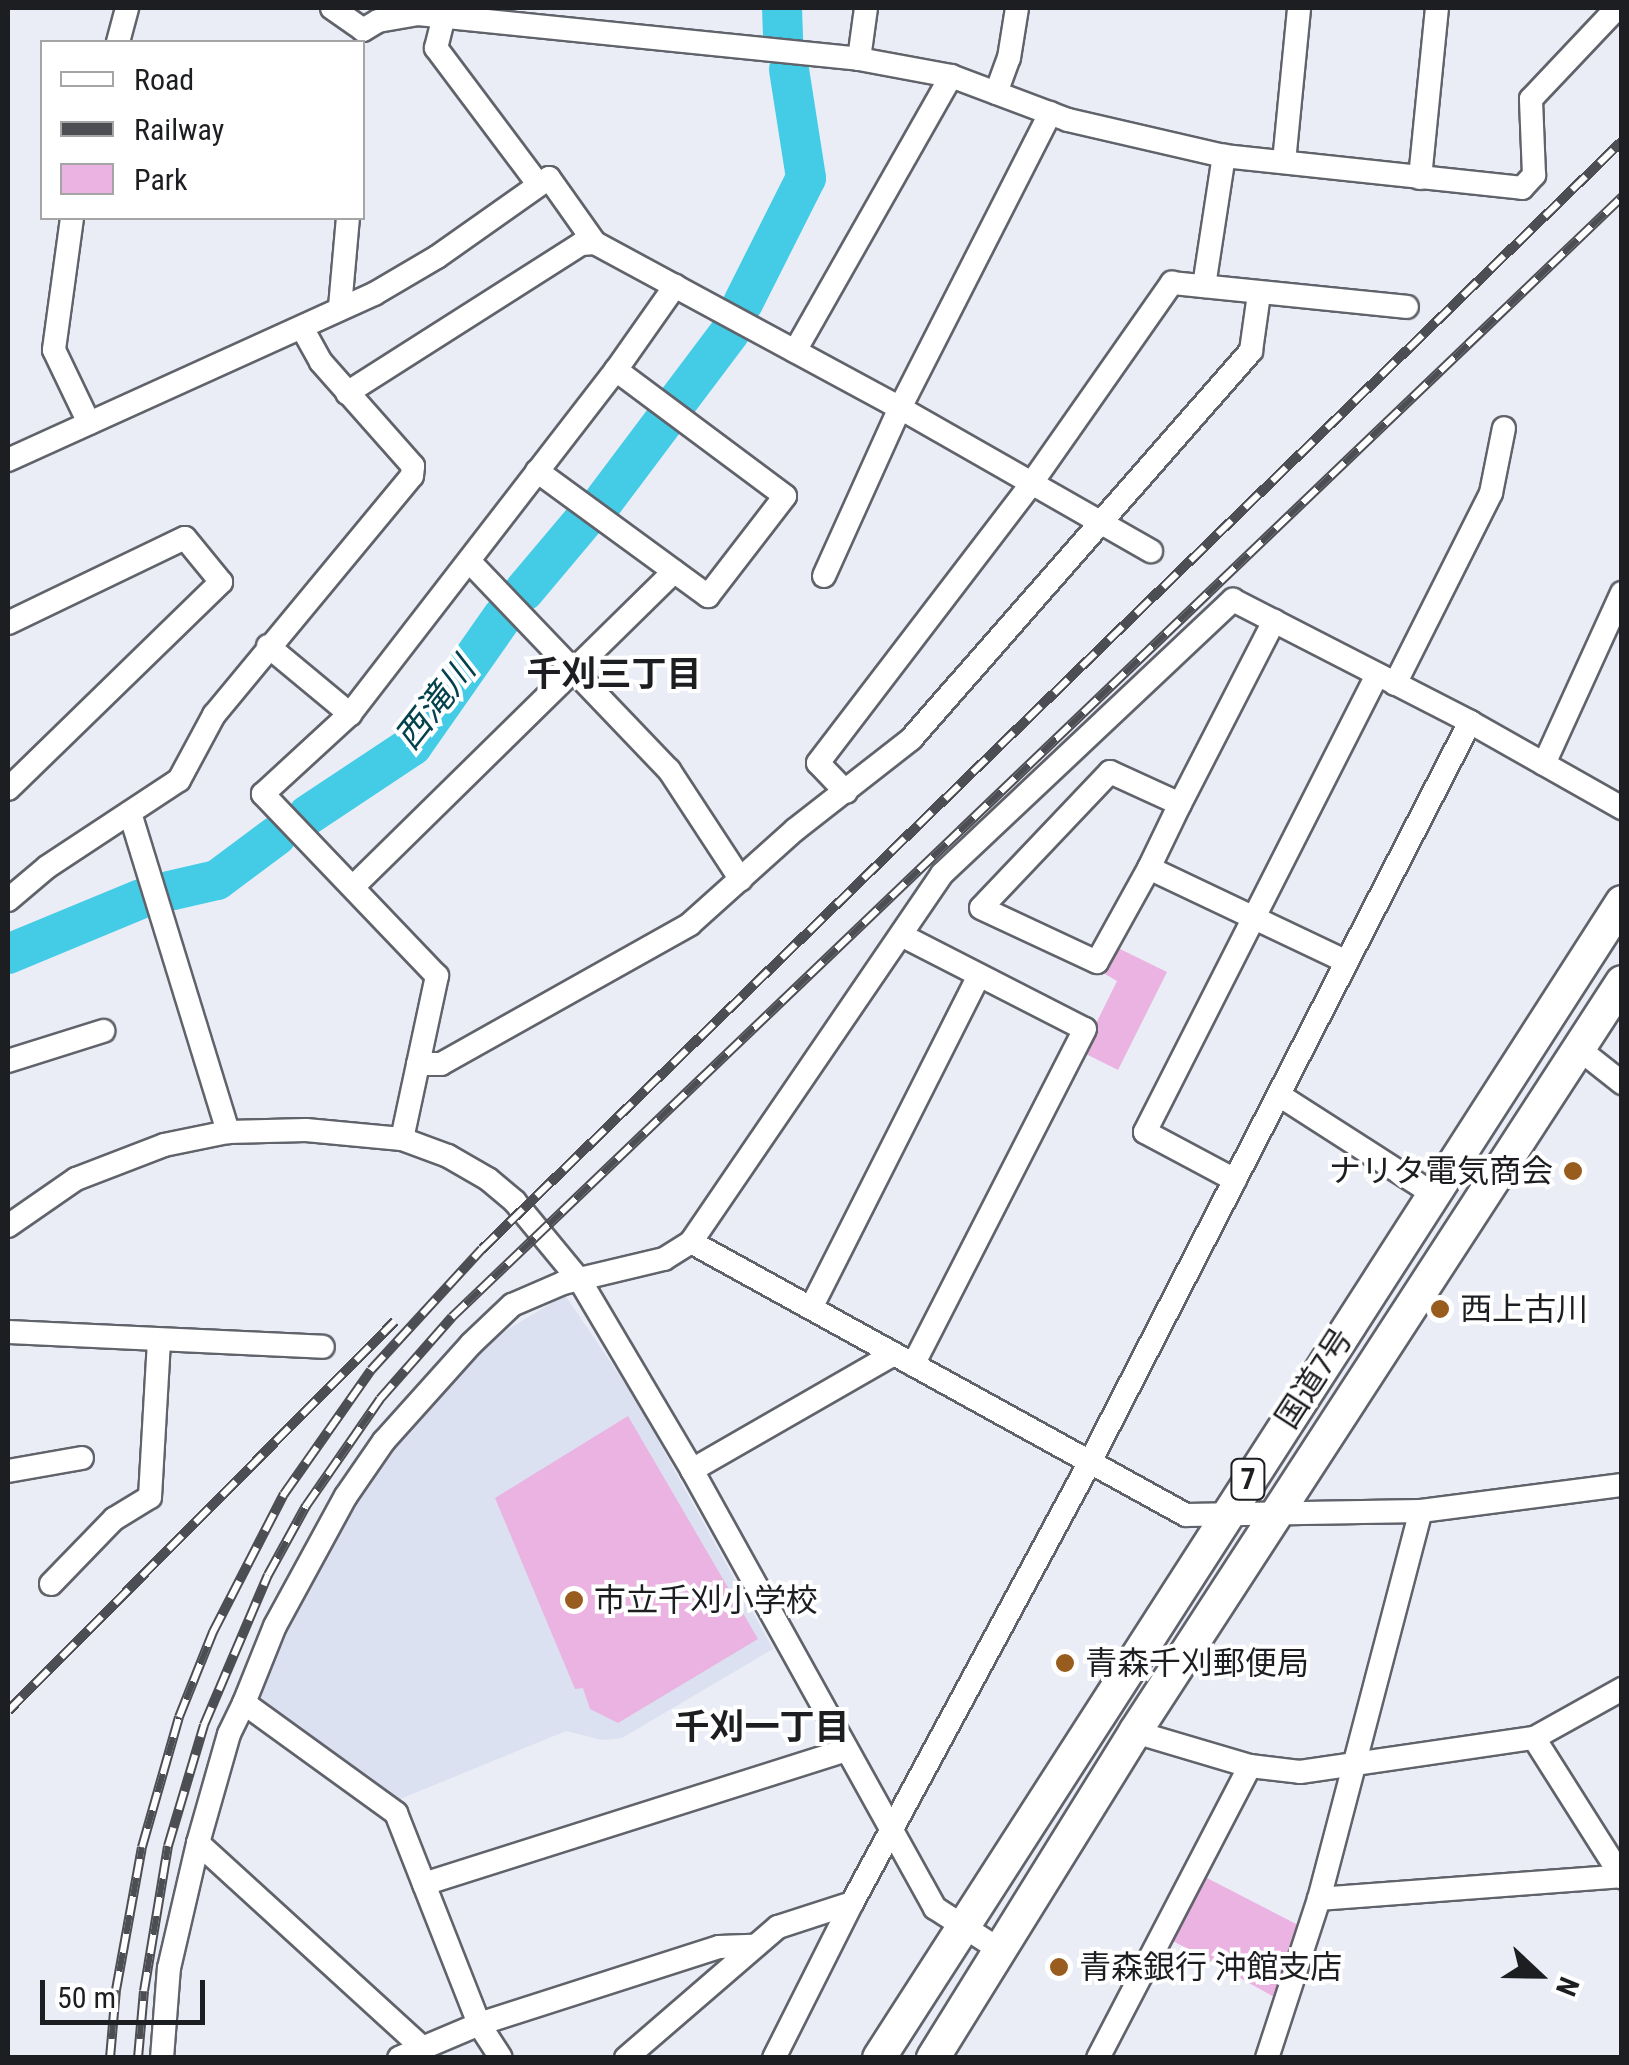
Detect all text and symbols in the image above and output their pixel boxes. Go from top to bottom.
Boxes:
legend [40,40,365,220]
text: Road [134,62,194,97]
text: Railway [134,112,224,147]
text: Park [134,162,188,197]
water label: 西滝川 [387,650,485,758]
district label: 千刈三丁目 [527,654,701,696]
place label: ナリタ電気商会 [1329,1152,1553,1190]
marker: ナリタ電気商会 [1562,1160,1584,1182]
place label: 西上古川 [1460,1290,1588,1328]
marker: 西上古川 [1429,1298,1451,1320]
street label: 国道7号 [1267,1321,1361,1435]
road number: 7 [1228,1454,1268,1504]
place label: 市立千刈小学校 [594,1581,818,1619]
marker: 市立千刈小学校 [563,1589,585,1611]
place label: 青森千刈郵便局 [1085,1644,1309,1682]
marker: 青森千刈郵便局 [1054,1652,1076,1674]
district label: 千刈一丁目 [675,1707,849,1749]
north arrow [1489,1925,1589,2025]
place label: 青森銀行 沖館支店 [1079,1948,1342,1986]
marker: 青森銀行 沖館支店 [1048,1956,1070,1978]
scale bar [45,1960,210,2022]
text: N [1549,1972,1586,2001]
text: 50 m [57,1980,116,2015]

